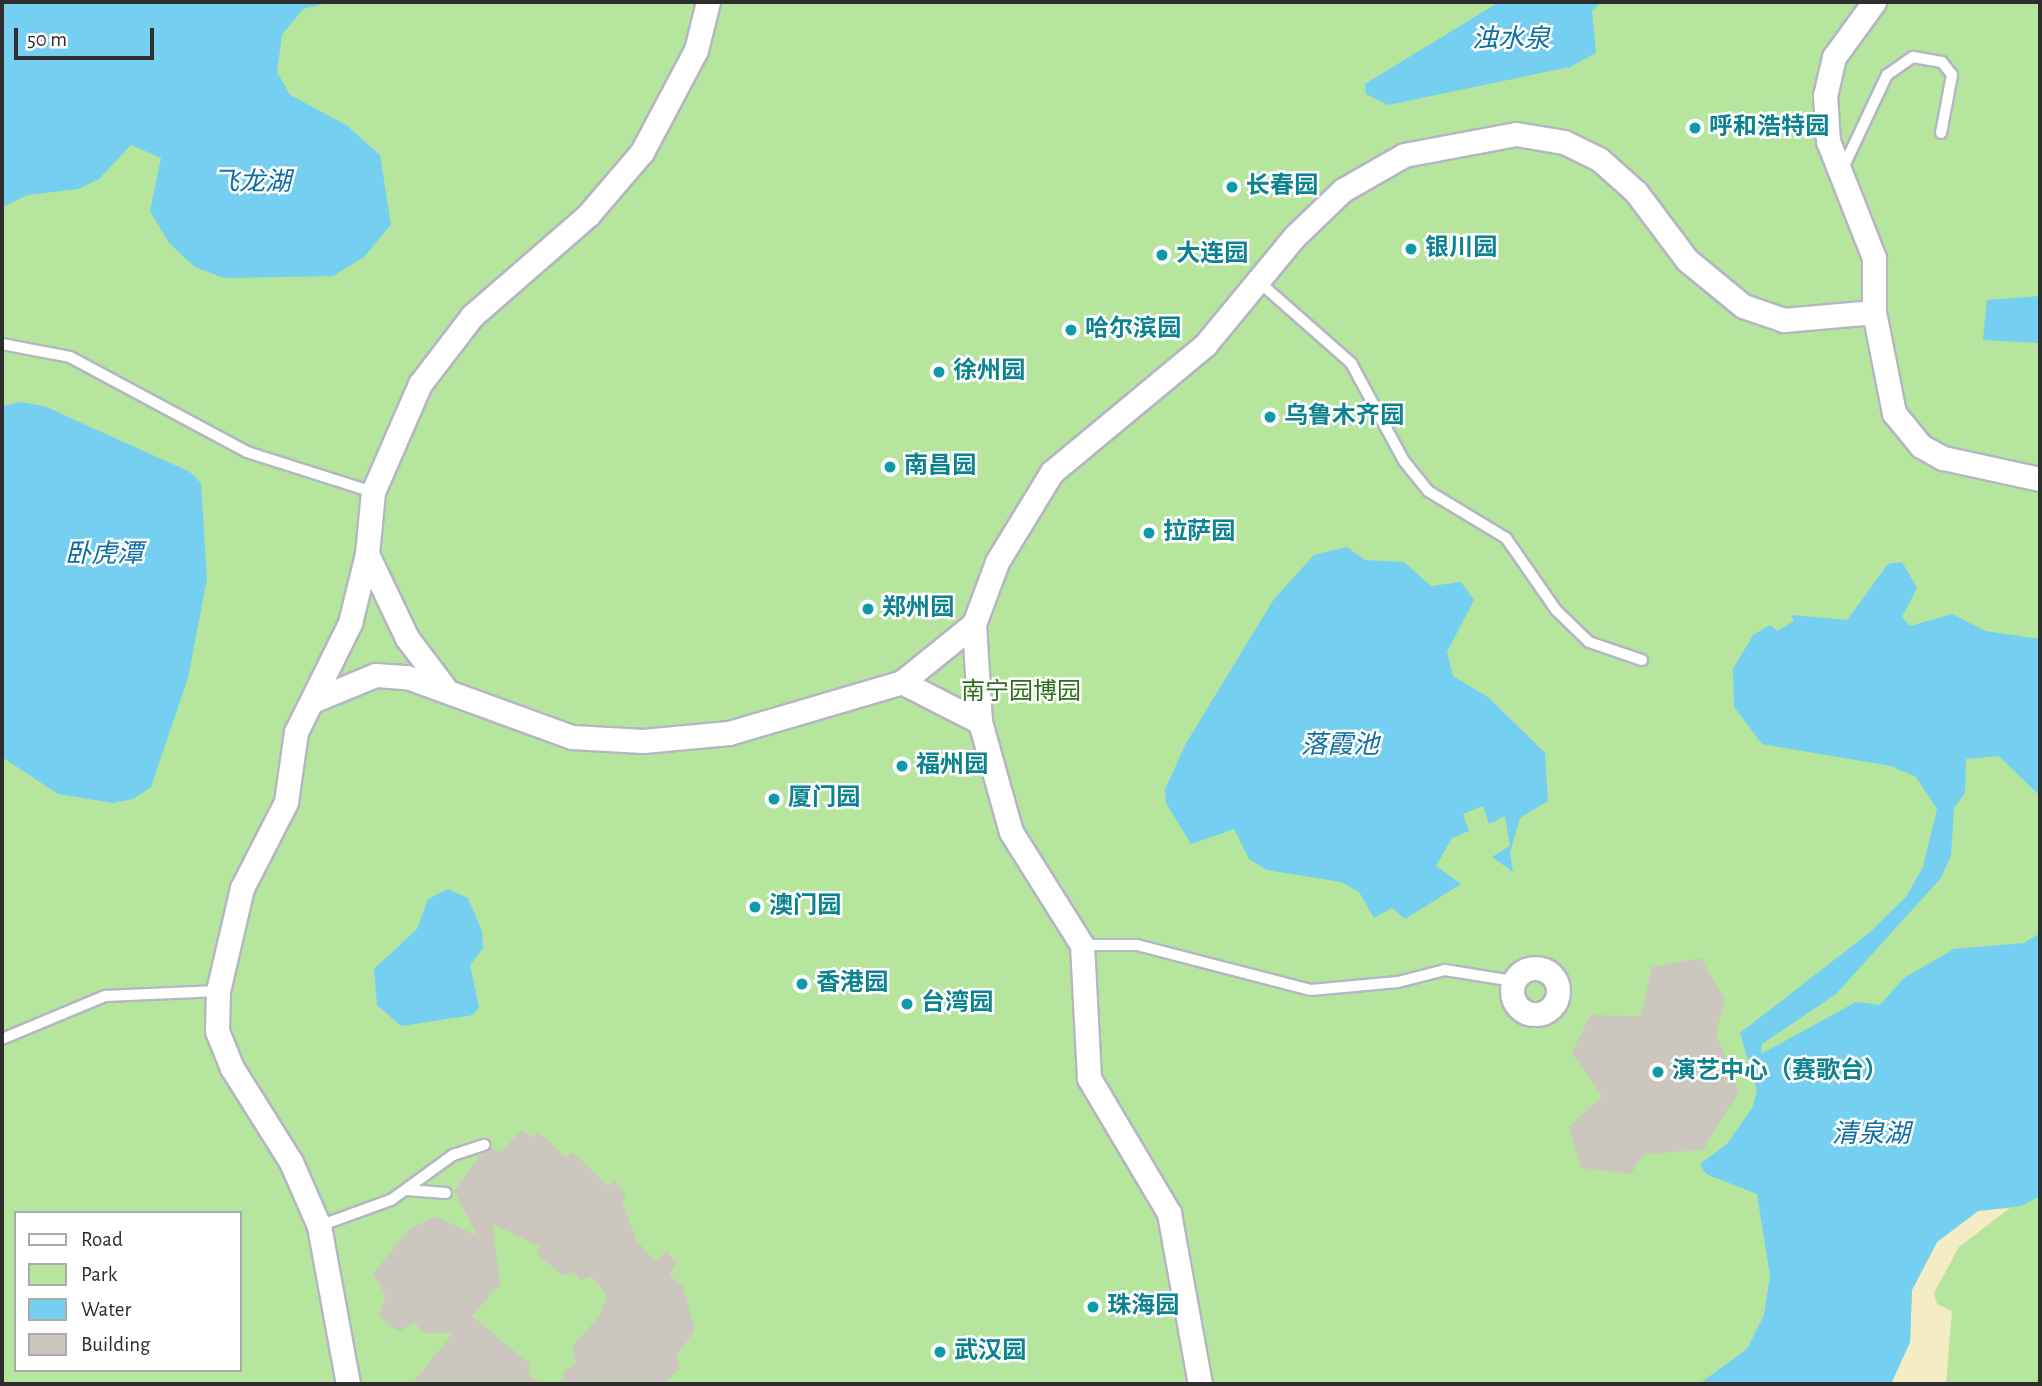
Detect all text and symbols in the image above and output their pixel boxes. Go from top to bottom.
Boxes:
scale bar [18,14,158,58]
water label: 浊水泉 [1472,24,1550,56]
text: 50 m [27,29,67,50]
place label: 呼和浩特园 [1709,114,1829,142]
marker: 呼和浩特园 [1687,120,1703,136]
water label: 飞龙湖 [213,167,291,199]
place label: 长春园 [1246,173,1318,201]
marker: 长春园 [1224,179,1240,195]
place label: 银川园 [1425,235,1497,263]
place label: 大连园 [1176,241,1248,269]
marker: 银川园 [1403,241,1419,257]
marker: 大连园 [1154,247,1170,263]
place label: 哈尔滨园 [1085,316,1181,344]
marker: 哈尔滨园 [1063,322,1079,338]
place label: 徐州园 [953,358,1025,386]
marker: 徐州园 [931,364,947,380]
place label: 乌鲁木齐园 [1284,403,1404,431]
marker: 乌鲁木齐园 [1262,409,1278,425]
place label: 南昌园 [904,453,976,481]
marker: 南昌园 [882,459,898,475]
place label: 拉萨园 [1163,519,1235,547]
marker: 拉萨园 [1141,525,1157,541]
water label: 卧虎潭 [65,539,143,571]
place label: 郑州园 [882,595,954,623]
marker: 郑州园 [860,601,876,617]
park label: 南宁园博园 [961,679,1081,707]
water label: 落霞池 [1301,730,1379,762]
place label: 福州园 [916,752,988,780]
marker: 福州园 [894,758,910,774]
place label: 厦门园 [788,785,860,813]
marker: 厦门园 [766,791,782,807]
place label: 澳门园 [769,893,841,921]
marker: 澳门园 [747,899,763,915]
place label: 香港园 [816,970,888,998]
marker: 香港园 [794,976,810,992]
place label: 台湾园 [921,990,993,1018]
marker: 台湾园 [899,996,915,1012]
place label: 演艺中心（赛歌台） [1672,1058,1888,1086]
marker: 演艺中心（赛歌台） [1650,1064,1666,1080]
water label: 清泉湖 [1832,1119,1910,1151]
legend [14,1211,242,1372]
text: Road [81,1229,123,1250]
text: Park [81,1264,117,1285]
place label: 珠海园 [1107,1293,1179,1321]
text: Water [81,1299,131,1320]
marker: 珠海园 [1085,1299,1101,1315]
text: Building [81,1334,150,1355]
place label: 武汉园 [954,1338,1026,1366]
marker: 武汉园 [932,1344,948,1360]

